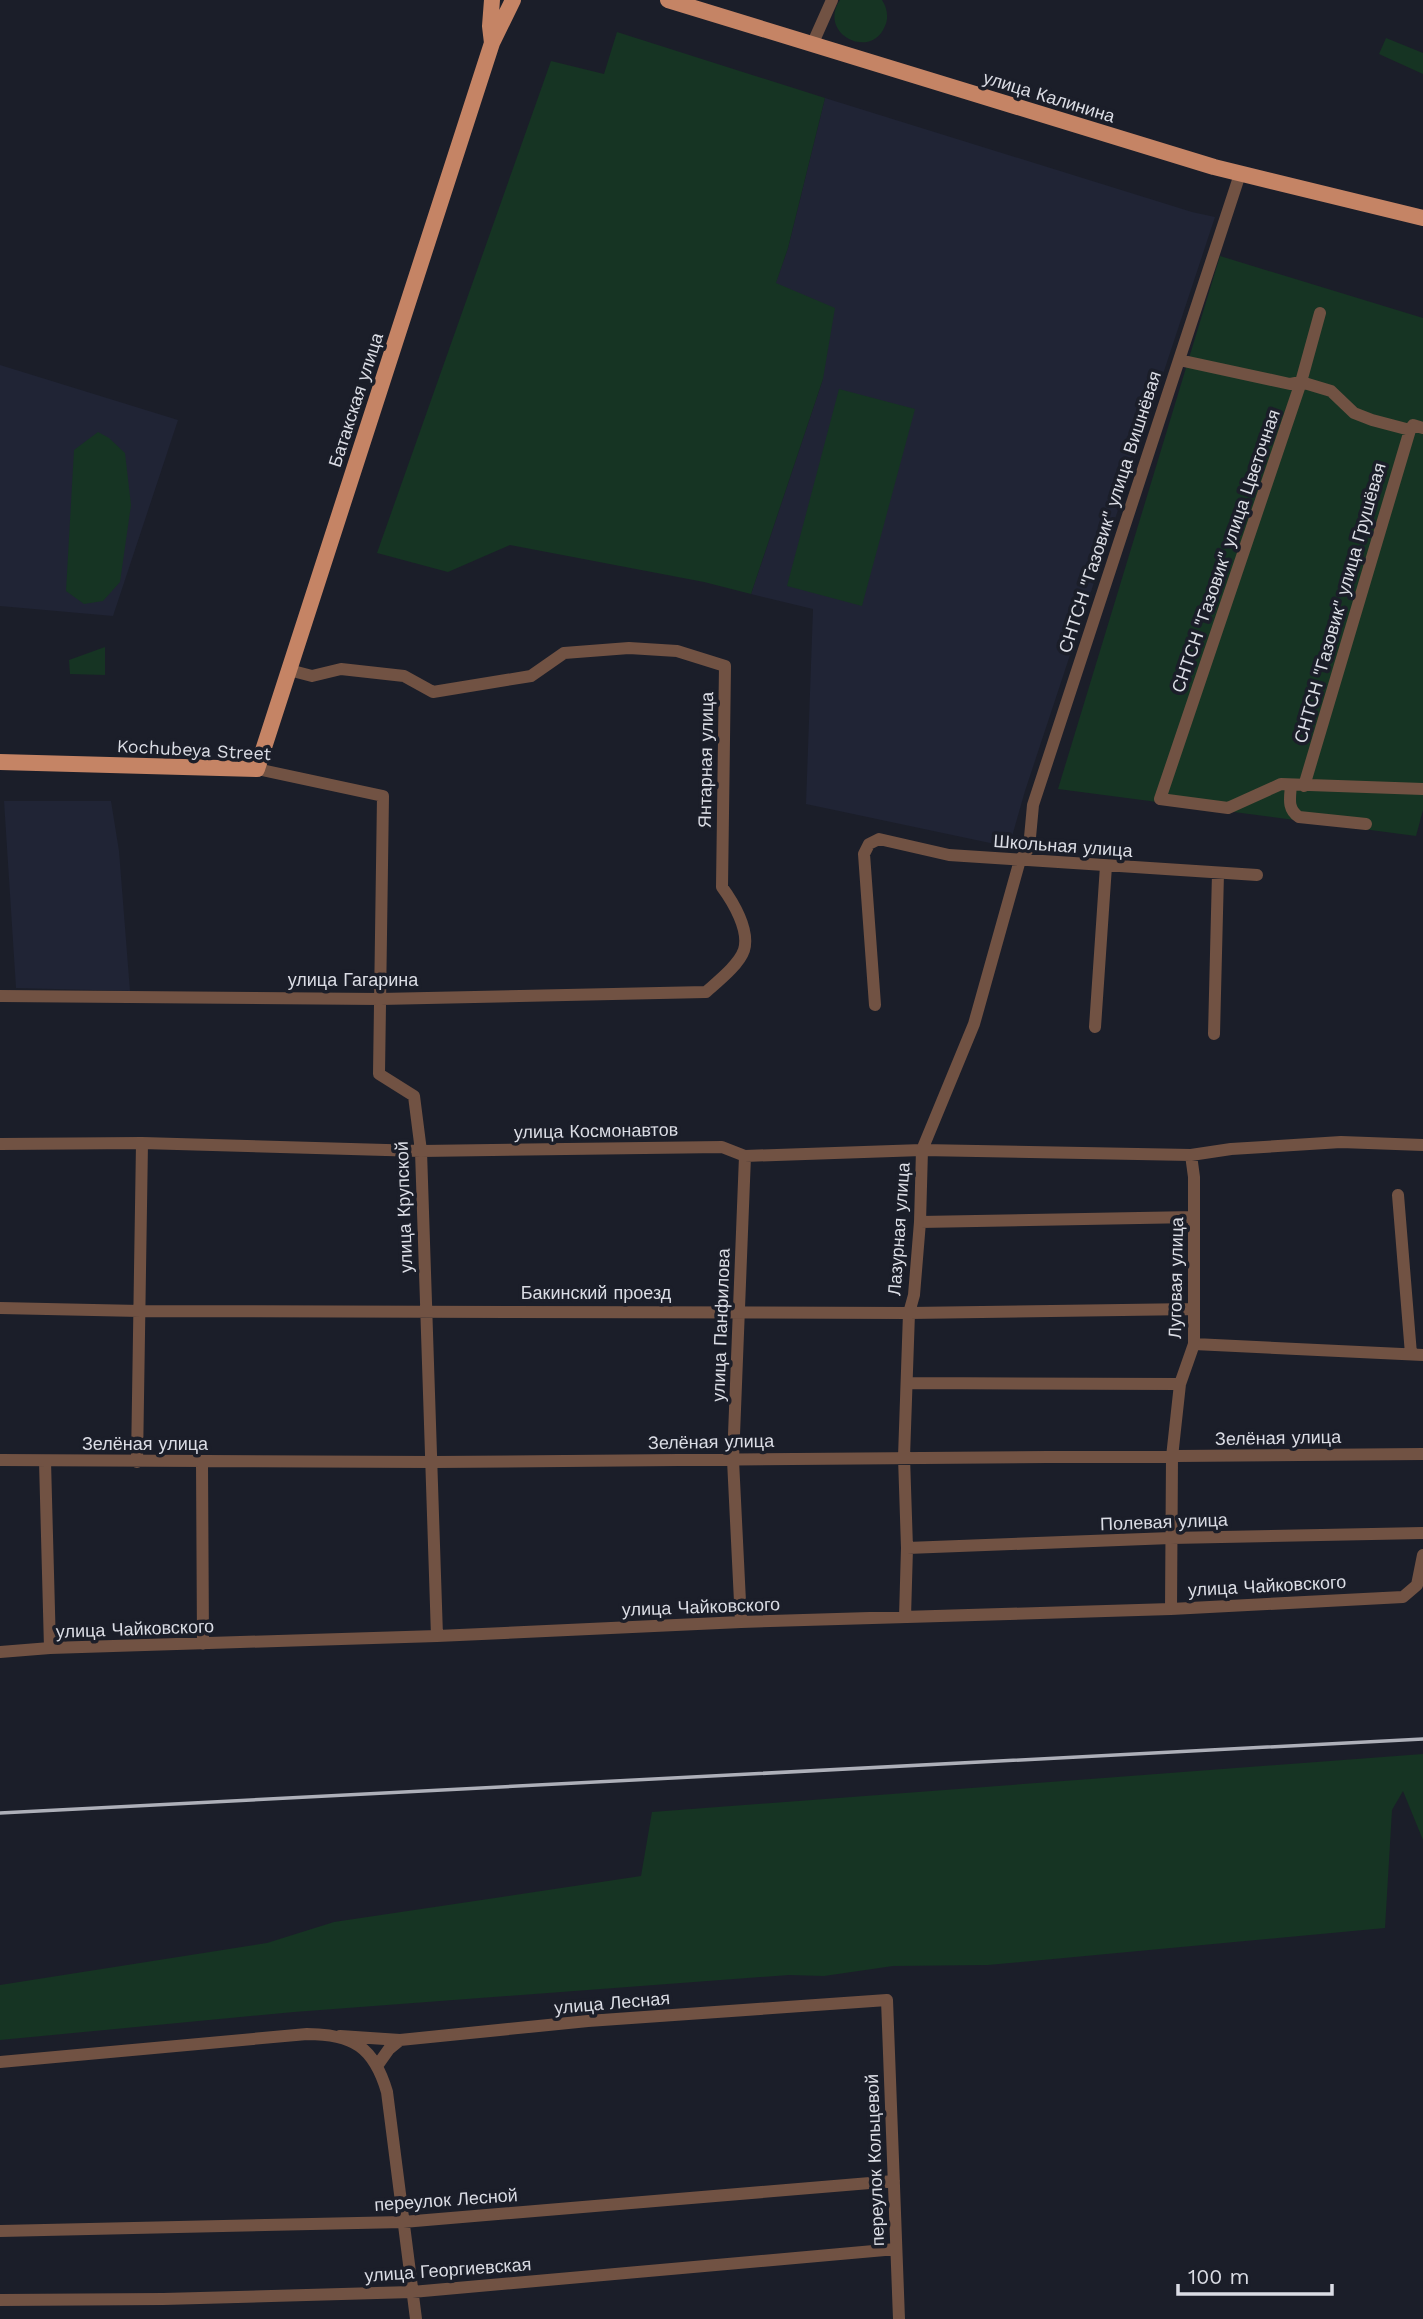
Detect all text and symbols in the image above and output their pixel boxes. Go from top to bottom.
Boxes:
street label: улица Калинина [981,67,1118,127]
street label: Батакская улица [324,329,387,470]
street label: СНТСН "Газовик" улица Вишнёвая [1054,368,1165,655]
street label: СНТСН "Газовик" улица Цветочная [1167,406,1284,695]
street label: СНТСН "Газовик" улица Грушёвая [1289,460,1390,745]
street label: Янтарная улица [694,691,717,828]
street label: Kochubeya Street [116,735,272,764]
street label: Школьная улица [993,830,1134,861]
street label: улица Гагарина [288,969,419,990]
street label: улица Космонавтов [514,1119,678,1142]
street label: улица Крупской [391,1141,416,1273]
street label: Лазурная улица [883,1161,914,1296]
street label: Луговая улица [1164,1216,1187,1339]
street label: улица Панфилова [707,1247,734,1402]
street label: Бакинский проезд [521,1282,672,1303]
street label: Зелёная улица [1215,1426,1342,1449]
street label: Зелёная улица [648,1430,775,1453]
street label: Зелёная улица [82,1433,209,1454]
street label: Полевая улица [1100,1509,1229,1534]
street label: улица Чайковского [1187,1571,1347,1600]
street label: улица Чайковского [621,1593,781,1620]
street label: улица Чайковского [55,1615,215,1642]
street label: улица Лесная [553,1987,671,2018]
street label: переулок Кольцевой [861,2073,888,2247]
street label: переулок Лесной [374,2184,518,2215]
scale bar [1178,2252,1332,2296]
street label: улица Георгиевская [364,2253,532,2286]
text: 100 m [1188,2264,1250,2289]

